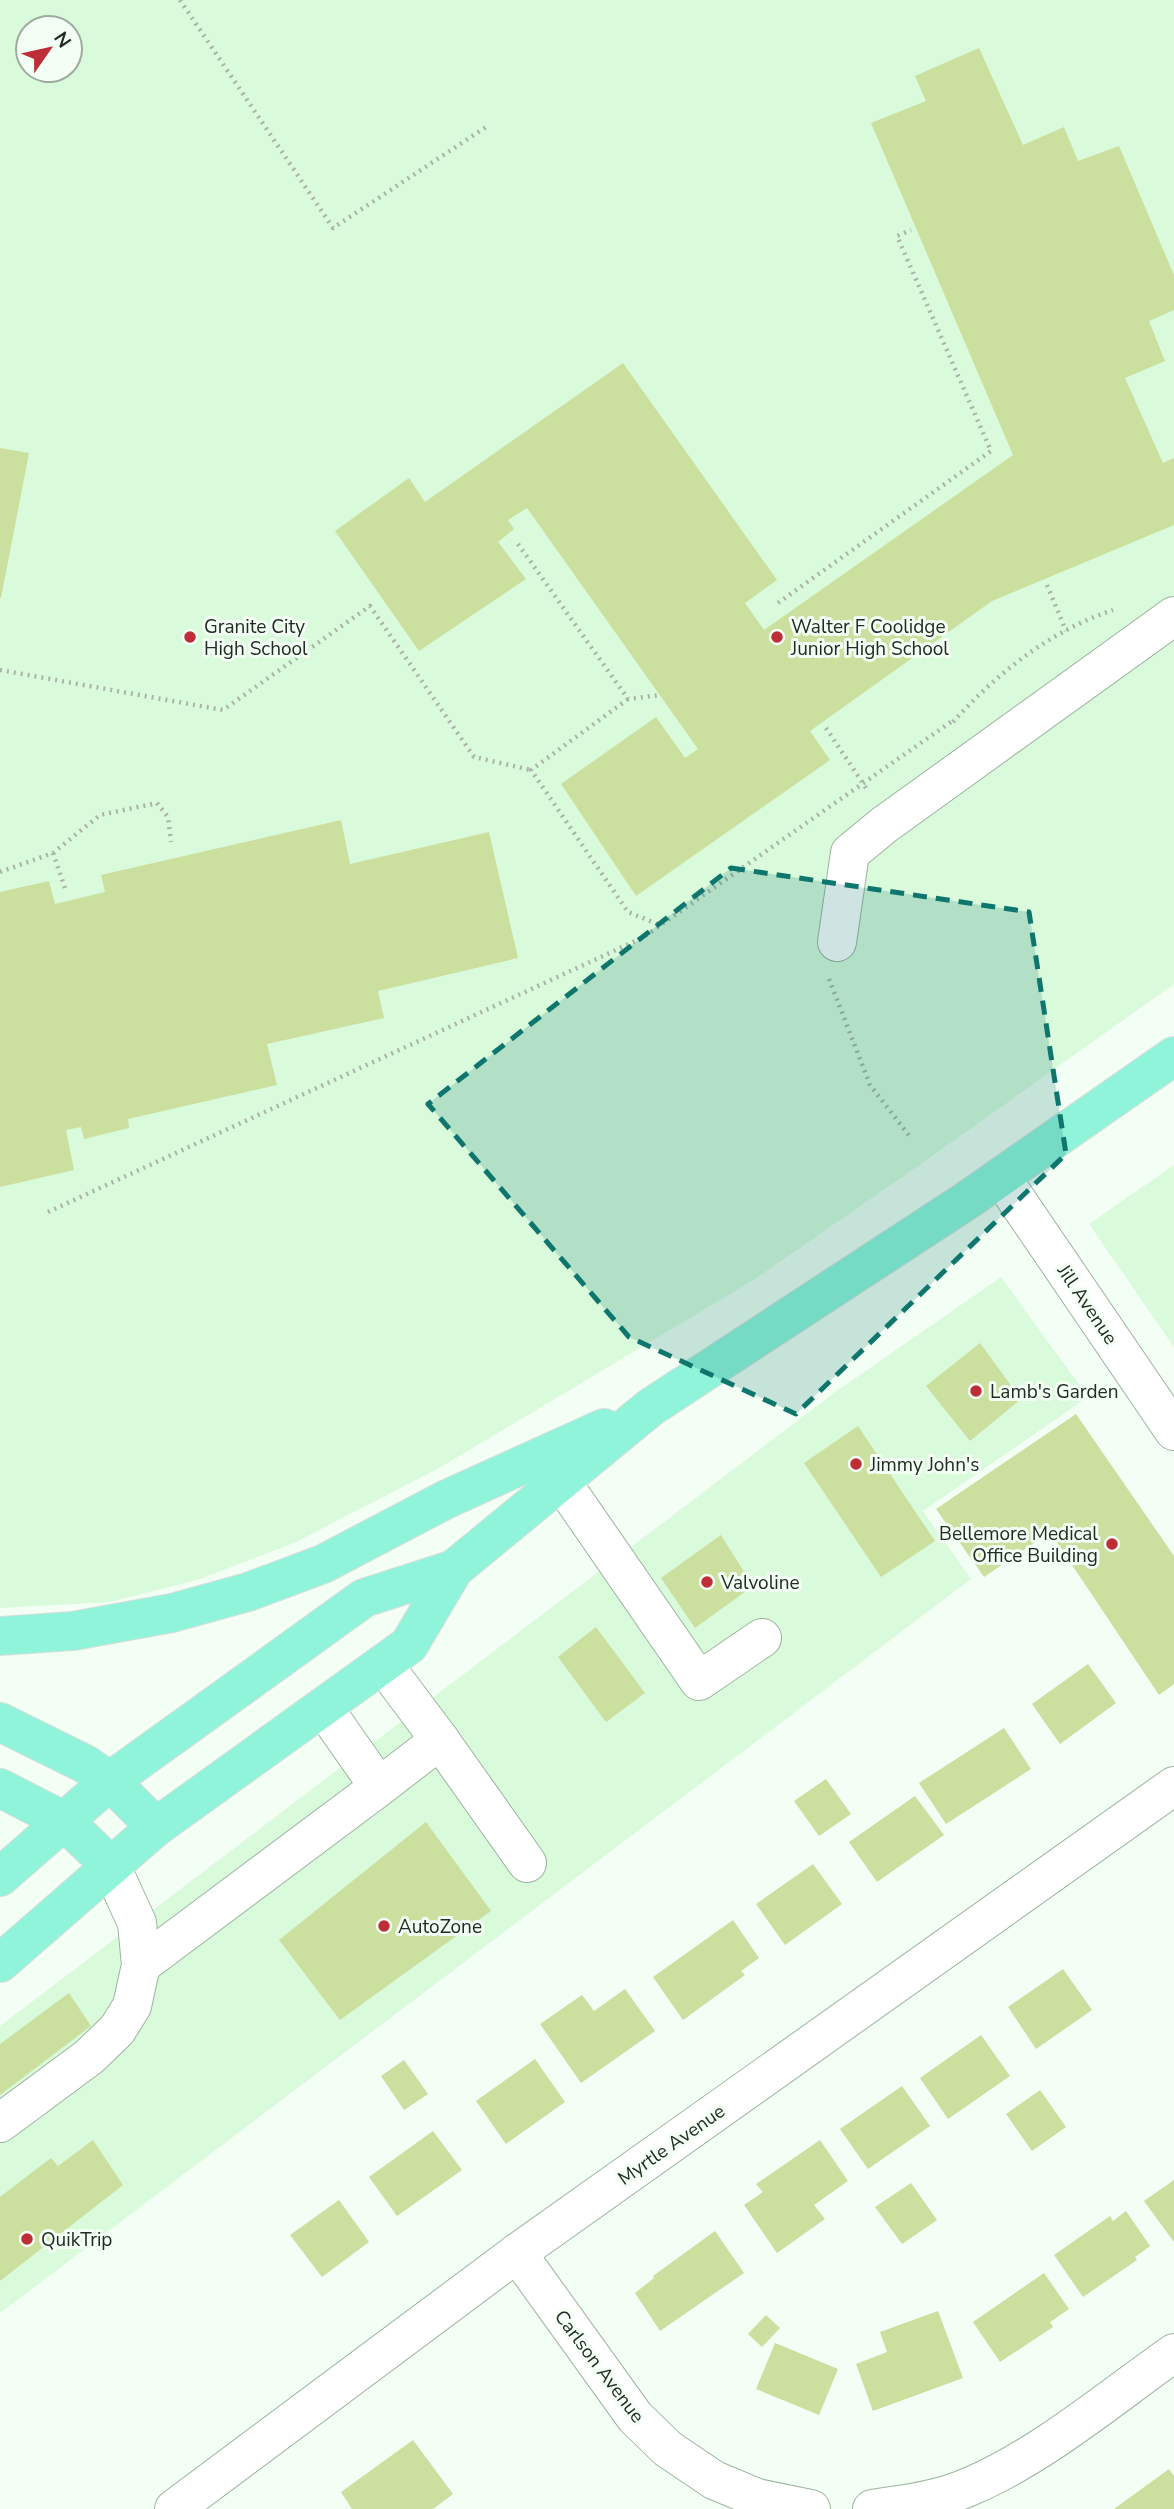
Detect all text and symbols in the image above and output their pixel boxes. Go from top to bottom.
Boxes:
north arrow [14,14,84,84]
text: N [48,27,77,53]
place label: Granite City High School [204,614,308,662]
place label: Walter F Coolidge Junior High School [790,614,949,662]
marker: Granite City High School [182,629,198,645]
marker: Walter F Coolidge Junior High School [769,629,785,645]
street label: Jill Avenue [1050,1259,1123,1350]
place label: Lamb's Garden [990,1379,1118,1405]
marker: Lamb's Garden [968,1383,984,1399]
place label: Jimmy John's [869,1452,979,1478]
marker: Jimmy John's [848,1456,864,1472]
place label: Bellemore Medical Office Building [939,1521,1098,1569]
marker: Bellemore Medical Office Building [1104,1536,1120,1552]
place label: Valvoline [720,1570,800,1596]
marker: Valvoline [699,1574,715,1590]
place label: AutoZone [398,1914,482,1940]
marker: AutoZone [376,1918,392,1934]
street label: Myrtle Avenue [613,2098,730,2191]
place label: QuikTrip [41,2227,112,2253]
marker: QuikTrip [19,2231,35,2247]
street label: Carlson Avenue [548,2305,650,2428]

